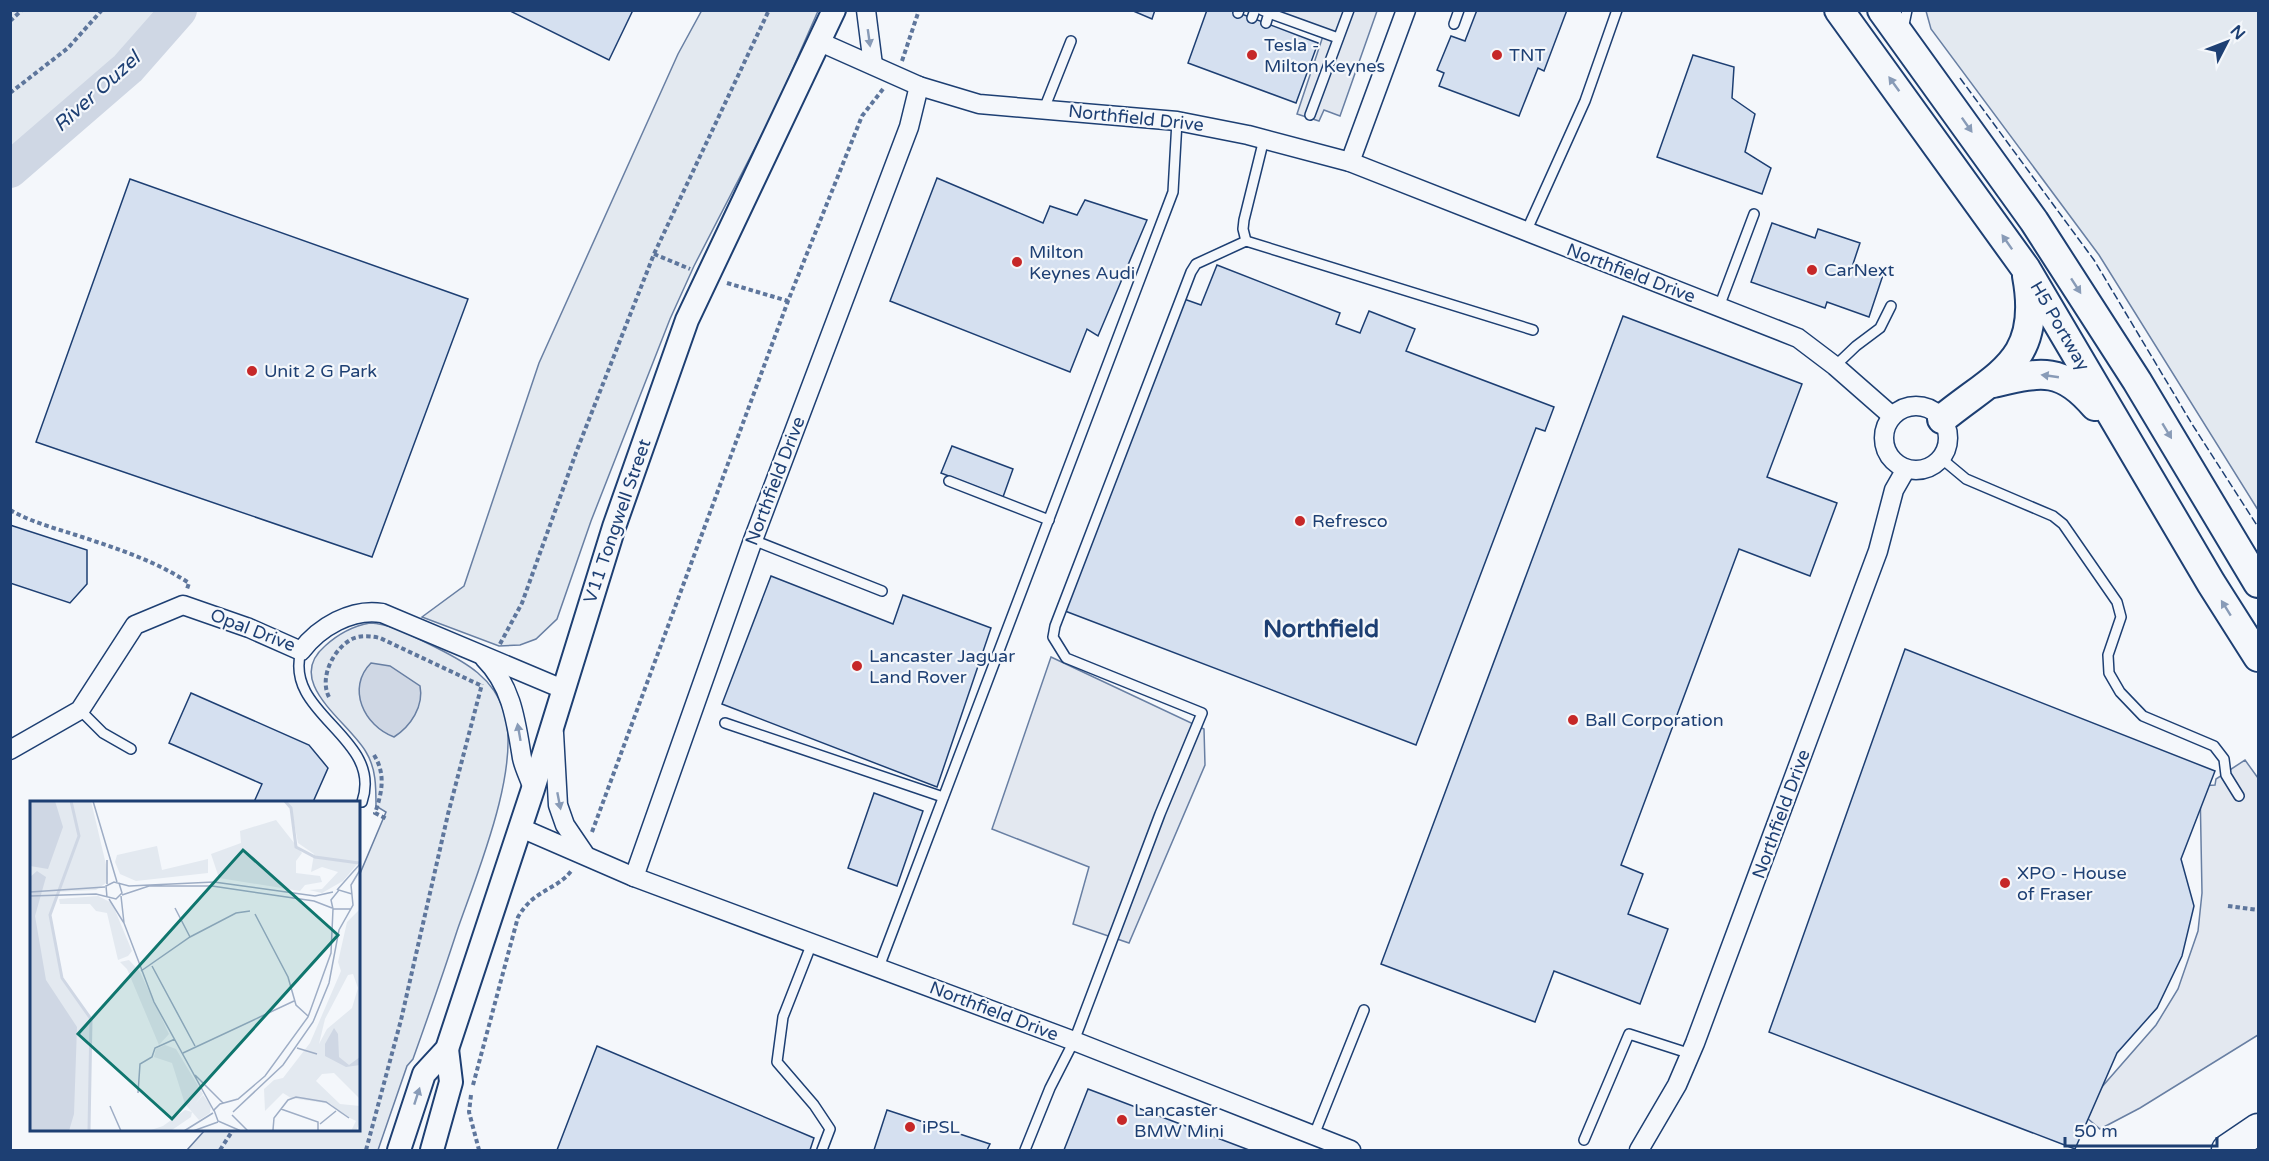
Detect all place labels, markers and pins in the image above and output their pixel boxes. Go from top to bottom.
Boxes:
place label: Tesla - Milton Keynes [1264,34,1385,77]
place label: TNT [1509,44,1545,66]
marker: Tesla - Milton Keynes [1245,48,1259,62]
marker: TNT [1490,48,1504,62]
place label: Milton Keynes Audi [1029,241,1135,284]
marker: Milton Keynes Audi [1010,255,1024,269]
place label: CarNext [1824,259,1895,281]
marker: CarNext [1805,263,1819,277]
place label: Unit 2 G Park [264,360,377,382]
marker: Unit 2 G Park [245,364,259,378]
place label: Refresco [1312,510,1388,532]
marker: Refresco [1293,514,1307,528]
place label: Lancaster Jaguar Land Rover [869,645,1015,688]
marker: Lancaster Jaguar Land Rover [850,659,864,673]
place label: Ball Corporation [1585,709,1724,731]
marker: Ball Corporation [1566,713,1580,727]
place label: XPO - House of Fraser [2017,862,2127,905]
marker: XPO - House of Fraser [1998,876,2012,890]
place label: Lancaster BMW Mini [1134,1099,1224,1142]
marker: Lancaster BMW Mini [1115,1113,1129,1127]
place label: iPSL [922,1116,960,1138]
marker: iPSL [903,1120,917,1134]

